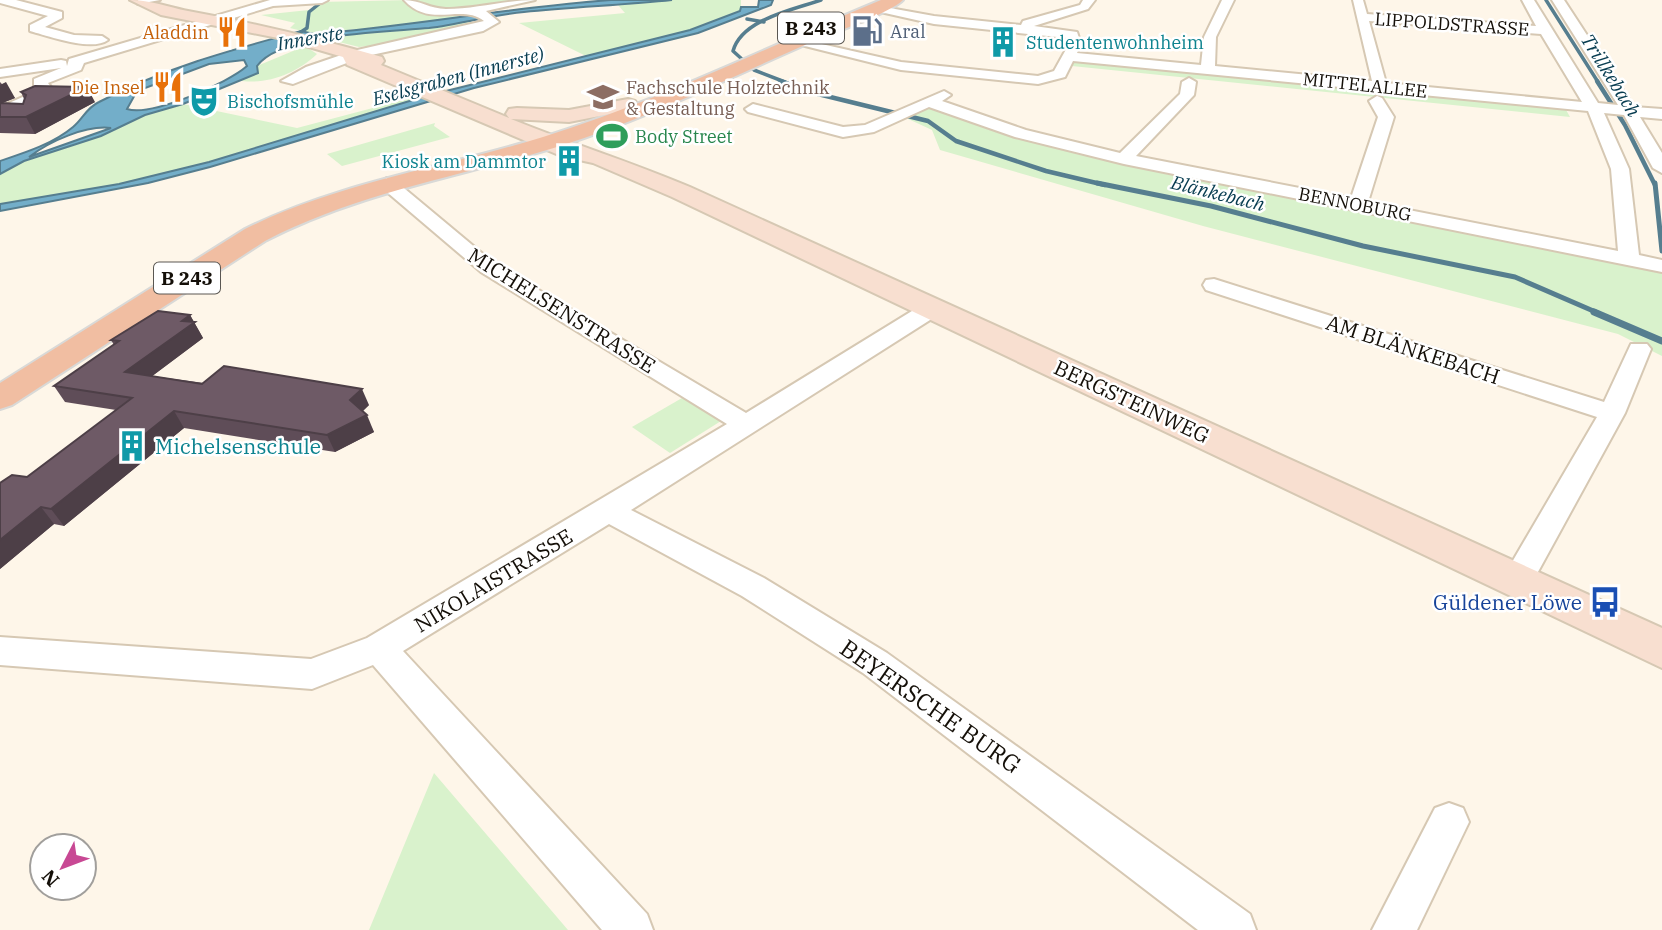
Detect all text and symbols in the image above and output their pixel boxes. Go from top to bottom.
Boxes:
street label: LIPPOLDSTRASSE [1374,7,1530,41]
road number: B 243 [778,12,844,44]
fuel station icon: Aral [850,14,884,48]
restaurant icon: Aladdin [215,15,249,49]
water label: Innerste [274,20,345,56]
place label: Aral [890,20,926,43]
place label: Aladdin [143,21,209,44]
building icon: Studentenwohnheim [986,25,1020,59]
water label: Trillkebach [1576,29,1646,121]
place label: Studentenwohnheim [1026,31,1204,54]
water label: Eselsgraben (Innerste) [369,41,547,111]
street label: MITTELALLEE [1302,67,1428,103]
restaurant icon: Die Insel [151,70,185,104]
place label: Die Insel [71,76,145,99]
place label: Fachschule Holztechnik & Gestaltung [626,76,830,120]
school or university icon: Fachschule Holztechnik & Gestaltung [586,80,620,114]
theatre icon: Bischofsmühle [187,84,221,118]
place label: Bischofsmühle [227,90,354,113]
sports icon: Body Street [595,119,629,153]
place label: Body Street [635,125,733,148]
building icon: Kiosk am Dammtor [552,144,586,178]
place label: Kiosk am Dammtor [381,150,546,173]
water label: Blänkebach [1168,170,1268,216]
street label: BENNOBURG [1297,182,1413,226]
street label: MICHELSENSTRASSE [463,241,661,379]
road number: B 243 [154,262,220,294]
street label: AM BLÄNKEBACH [1323,308,1503,390]
street label: BERGSTEINWEG [1050,353,1214,449]
building icon: Michelsenschule [115,429,149,463]
place label: Michelsenschule [155,432,321,460]
street label: NIKOLAISTRASSE [409,522,577,638]
bus stop icon: Güldener Löwe [1588,585,1622,619]
place label: Güldener Löwe [1433,588,1582,616]
street label: BEYERSCHE BURG [834,631,1028,781]
north arrow [28,832,98,902]
text: N [36,865,64,892]

